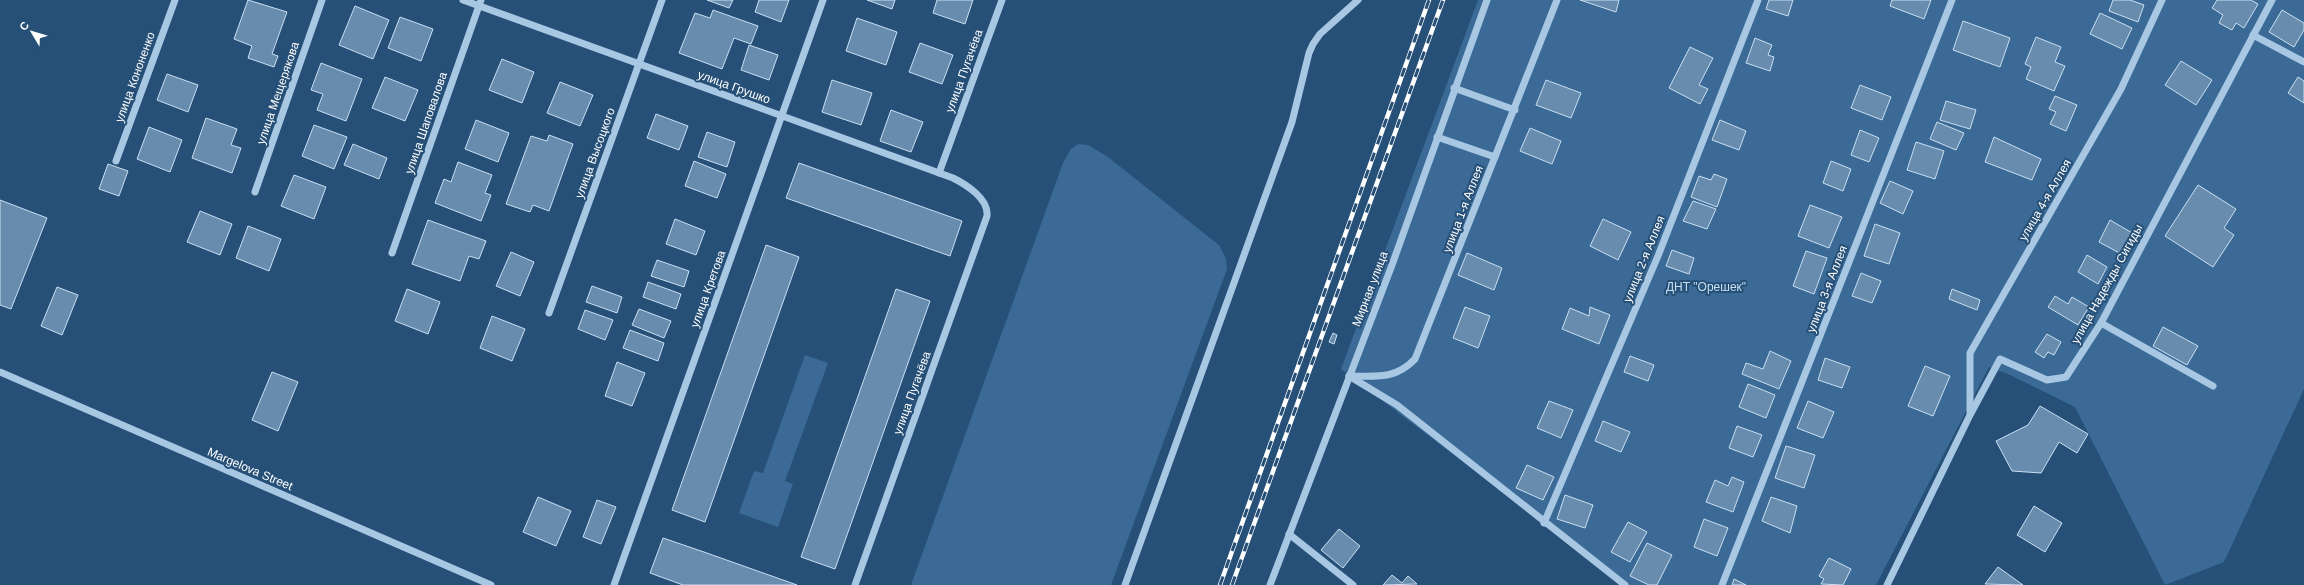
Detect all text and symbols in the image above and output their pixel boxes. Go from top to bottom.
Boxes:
north arrow [12,12,52,52]
text: С [17,19,31,33]
street label: улица Пугачёва [942,27,986,114]
street label: улица Кононенко [112,30,158,124]
street label: улица Мещерякова [254,40,302,146]
street label: улица Грушко [696,67,773,107]
street label: улица Шаповалова [402,70,450,176]
street label: улица Высоцкого [572,105,618,200]
street label: улица 4-я Аллея [2016,157,2074,243]
street label: улица 1-я Аллея [1440,164,1486,254]
street label: улица 2-я Аллея [1620,214,1668,304]
street label: улица Надежды Сигиды [2068,222,2146,346]
street label: улица 3-я Аллея [1804,244,1850,334]
street label: улица Кретова [688,248,729,330]
street label: Мирная улица [1349,249,1391,329]
park label: ДНТ "Орешек" [1666,280,1746,294]
street label: улица Пугачёва [890,349,934,436]
street label: Margelova Street [205,445,295,494]

